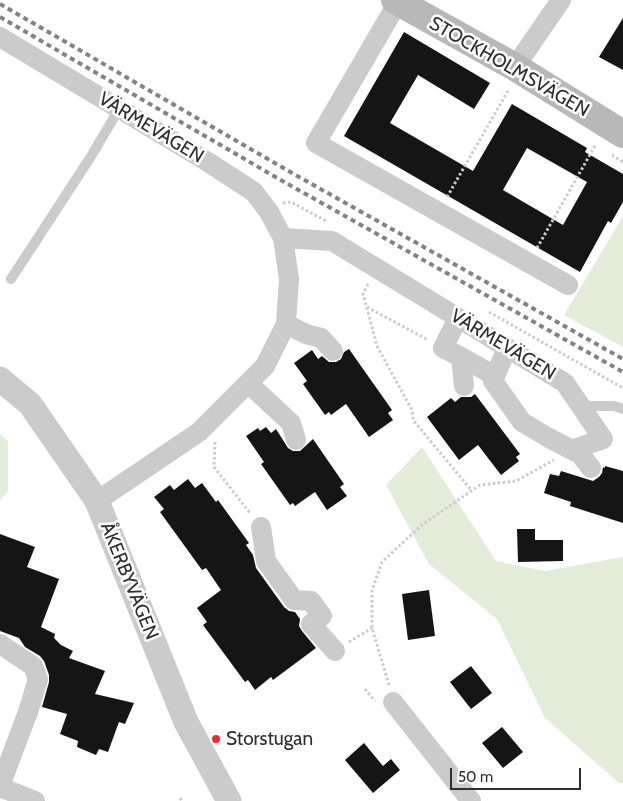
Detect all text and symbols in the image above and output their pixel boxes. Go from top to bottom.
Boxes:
street label: STOCKHOLMSVÄGEN [425,12,593,122]
street label: VÄRMEVÄGEN [94,88,208,168]
street label: VÄRMEVÄGEN [446,305,560,385]
street label: ÅKERBYVÄGEN [95,519,163,643]
place label: Storstugan [226,728,313,750]
marker: Storstugan [210,733,222,745]
scale bar [453,758,584,790]
text: 50 m [458,768,493,786]

